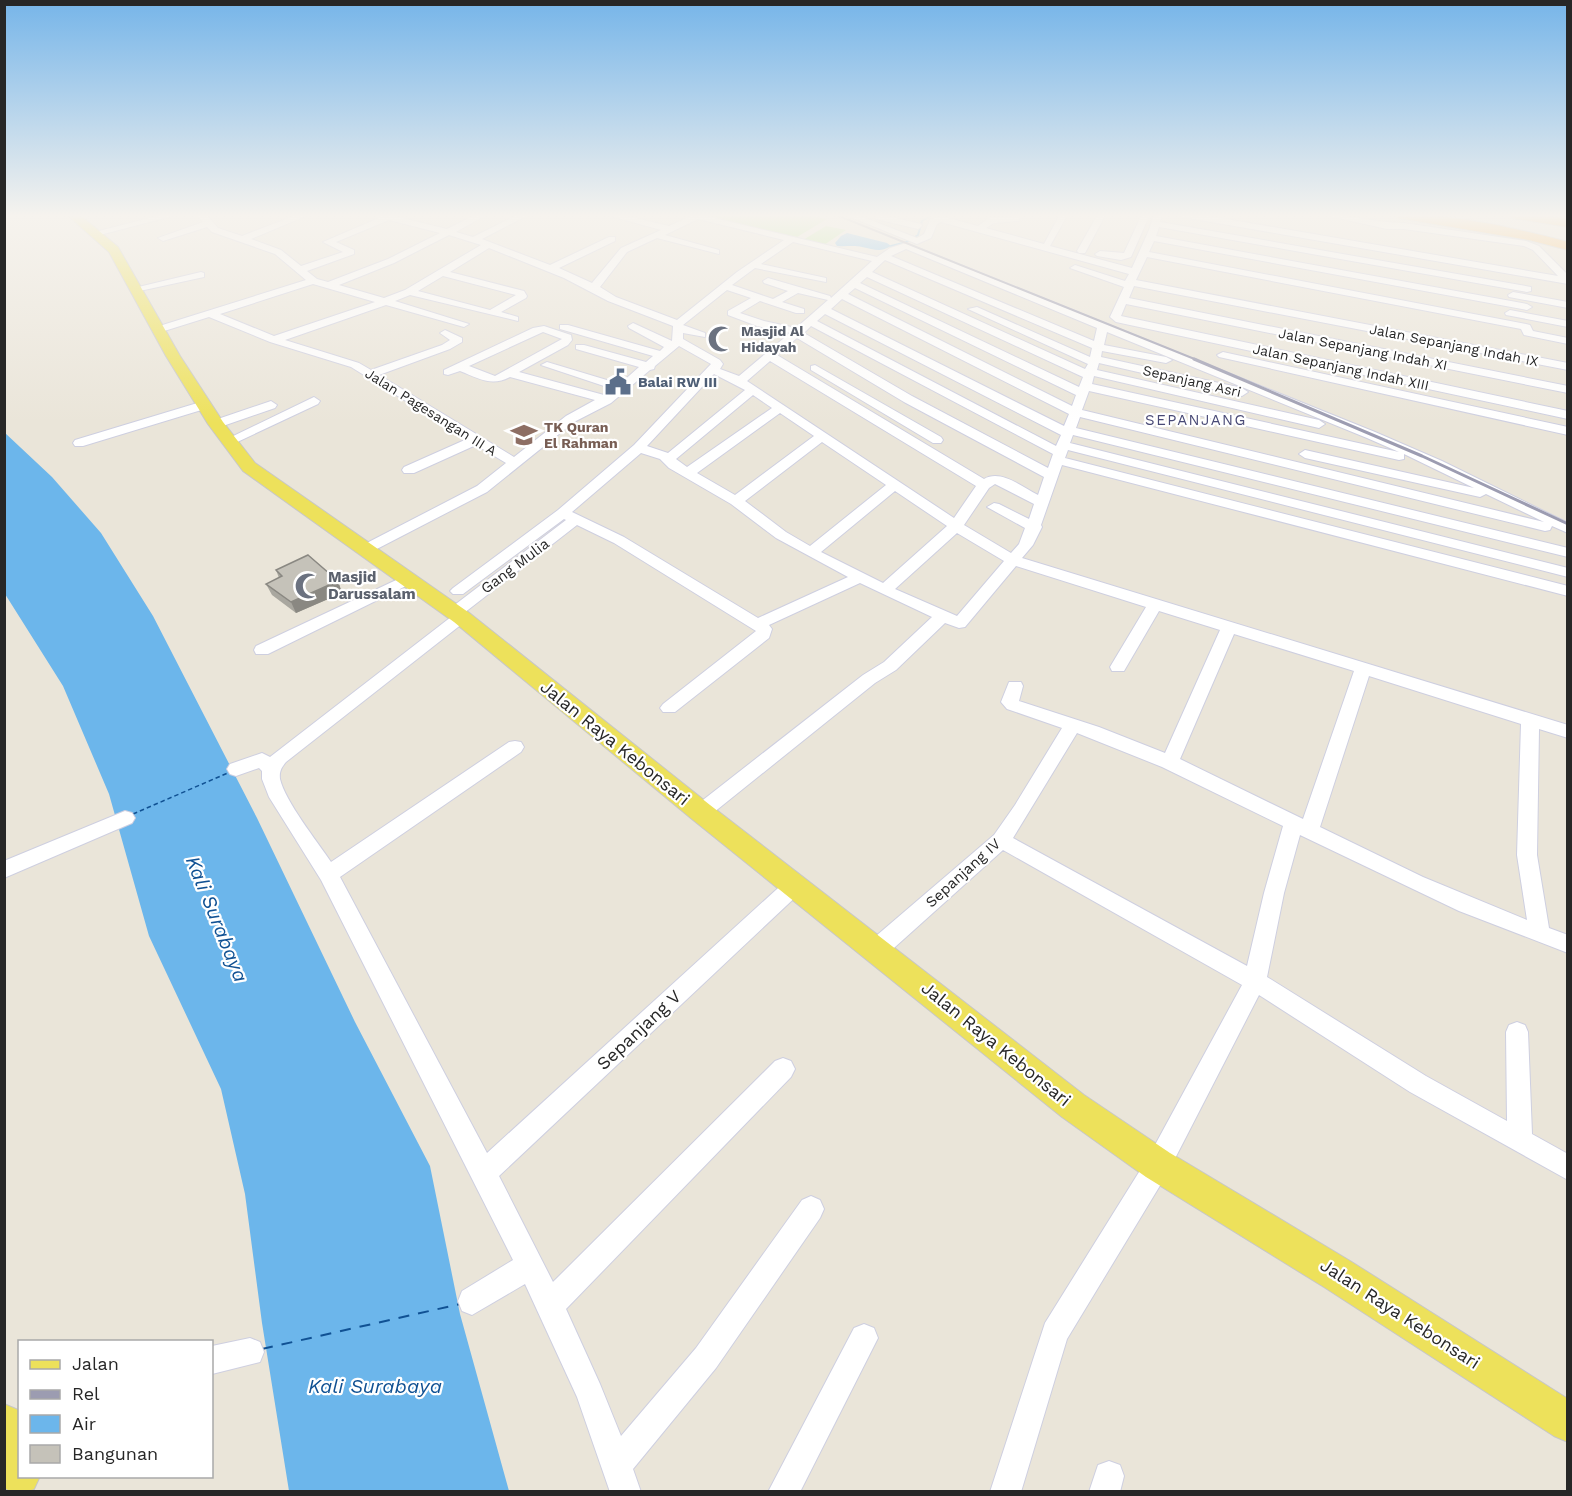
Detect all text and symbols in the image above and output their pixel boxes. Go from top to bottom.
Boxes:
street label: Jalan Sepanjang Indah IX [1368,321,1540,369]
place label: Masjid Al Hidayah [741,323,804,355]
mosque icon: Masjid Al Hidayah [706,324,736,354]
street label: Jalan Sepanjang Indah XI [1277,325,1449,373]
street label: Jalan Sepanjang Indah XIII [1251,340,1431,394]
street label: Sepanjang Asri [1141,362,1243,400]
street label: Jalan Pagesangan III A [362,365,500,459]
public building icon: Balai RW III [603,367,633,397]
place label: Balai RW III [638,374,717,390]
district label: SEPANJANG [1145,411,1247,429]
place label: TK Quran El Rahman [544,419,618,451]
school or university icon: TK Quran El Rahman [509,420,539,450]
street label: Gang Mulia [477,534,553,597]
place label: Masjid Darussalam [328,568,416,603]
mosque icon: Masjid Darussalam [293,571,323,601]
street label: Jalan Raya Kebonsari [536,676,694,809]
street label: Sepanjang IV [922,835,1004,911]
water label: Kali Surabaya [181,852,253,986]
street label: Jalan Raya Kebonsari [917,977,1075,1110]
street label: Sepanjang V [592,985,685,1074]
street label: Jalan Raya Kebonsari [1317,1254,1484,1373]
legend [18,1340,213,1478]
text: Jalan [72,1353,119,1374]
water label: Kali Surabaya [308,1374,442,1398]
text: Rel [72,1383,100,1404]
text: Air [72,1413,96,1434]
text: Bangunan [72,1443,158,1464]

